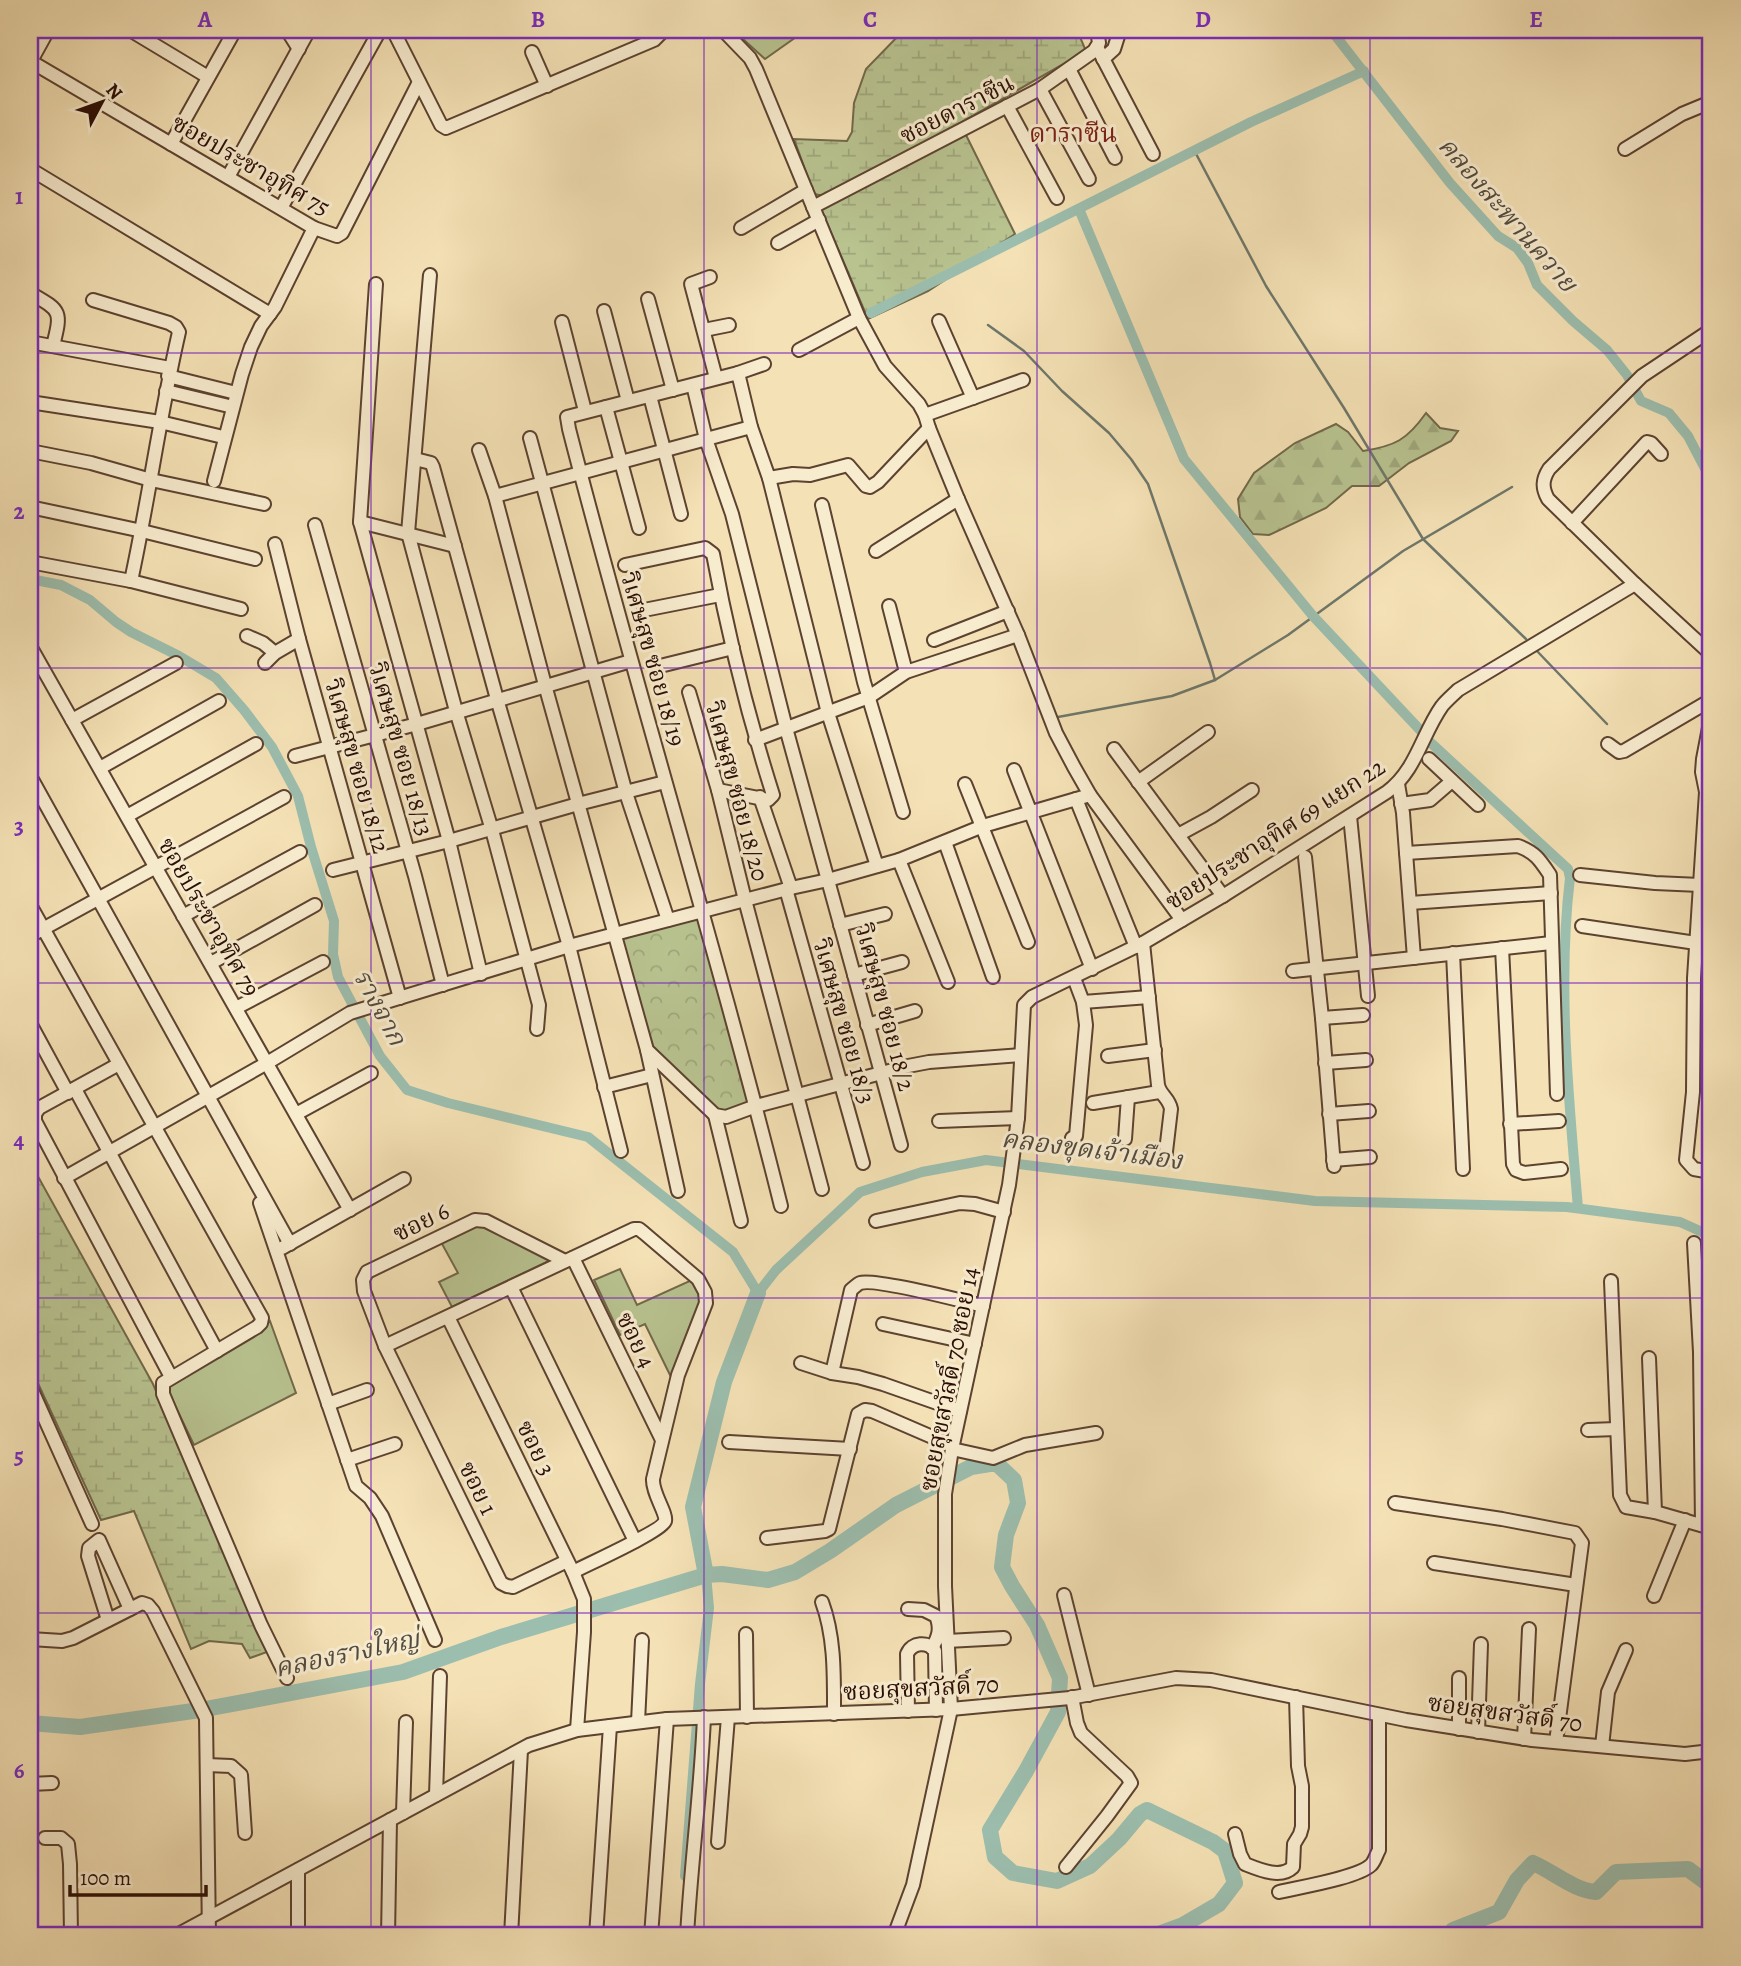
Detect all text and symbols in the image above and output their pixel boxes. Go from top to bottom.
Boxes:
text: A [197,4,213,35]
text: B [531,4,545,35]
text: C [863,4,877,35]
text: D [1195,4,1211,35]
text: E [1529,4,1543,35]
north arrow [66,66,136,136]
street label: ซอยดาราซีน [894,67,1020,151]
text: N [100,78,129,105]
street label: ซอยประชาอุทิศ 75 [166,107,336,223]
district label: ดาราซีน [1029,116,1117,151]
water label: คลองสะพานควาย [1430,129,1586,301]
text: 1 [15,181,23,212]
text: 2 [13,496,25,527]
street label: วิเศษสุข ซอย 18/19 [613,568,693,750]
street label: วิเศษสุข ซอย 18/13 [361,658,441,840]
street label: วิเศษสุข ซอย 18/12 [317,675,397,857]
street label: วิเศษสุข ซอย 18/20 [698,697,776,885]
street label: ซอยประชาอุทิศ 69 แยก 22 [1159,751,1391,917]
text: 3 [14,811,24,842]
street label: ซอยประชาอุทิศ 79 [151,832,267,1002]
street label: วิเศษสุข ซอย 18/2 [847,920,923,1094]
street label: วิเศษสุข ซอย 18/3 [805,934,883,1108]
water label: รางจาก [345,963,415,1053]
water label: คลองขุดเจ้าเมือง [999,1121,1185,1178]
text: 4 [14,1125,25,1156]
street label: ซอย 6 [388,1195,454,1249]
street label: ซอยสุขสวัสดิ์ 70 ซอย 14 [910,1264,986,1494]
street label: ซอย 4 [609,1307,663,1373]
street label: ซอย 3 [509,1415,563,1481]
text: 5 [14,1440,24,1471]
street label: ซอย 1 [451,1456,505,1520]
water label: คลองรางใหญ่ [271,1619,427,1686]
street label: ซอยสุขสวัสดิ์ 70 [842,1666,1000,1708]
street label: ซอยสุขสวัสดิ์ 70 [1426,1685,1585,1740]
text: 6 [14,1755,25,1786]
scale bar [70,1854,206,1898]
text: 100 m [80,1864,131,1892]

